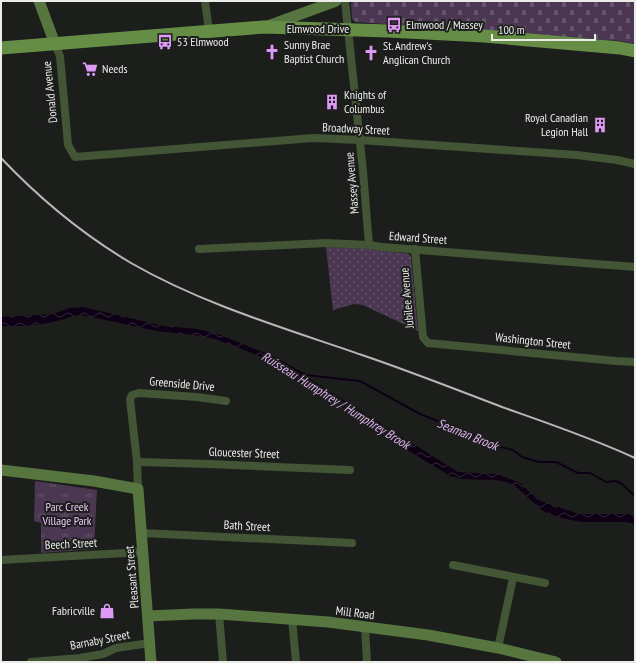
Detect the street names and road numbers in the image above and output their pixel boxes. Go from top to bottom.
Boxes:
street label: Elmwood Drive [287,21,349,36]
street label: Donald Avenue [39,60,60,124]
street label: Broadway Street [322,119,391,138]
street label: Massey Avenue [341,151,362,215]
street label: Edward Street [389,228,448,247]
street label: Jubilee Avenue [396,267,417,330]
street label: Washington Street [495,329,572,352]
street label: Greenside Drive [149,373,215,394]
street label: Gloucester Street [208,444,280,461]
street label: Bath Street [223,517,271,534]
street label: Beech Street [44,535,98,552]
street label: Pleasant Street [121,544,142,609]
street label: Mill Road [335,603,375,622]
street label: Barnaby Street [69,626,132,653]

